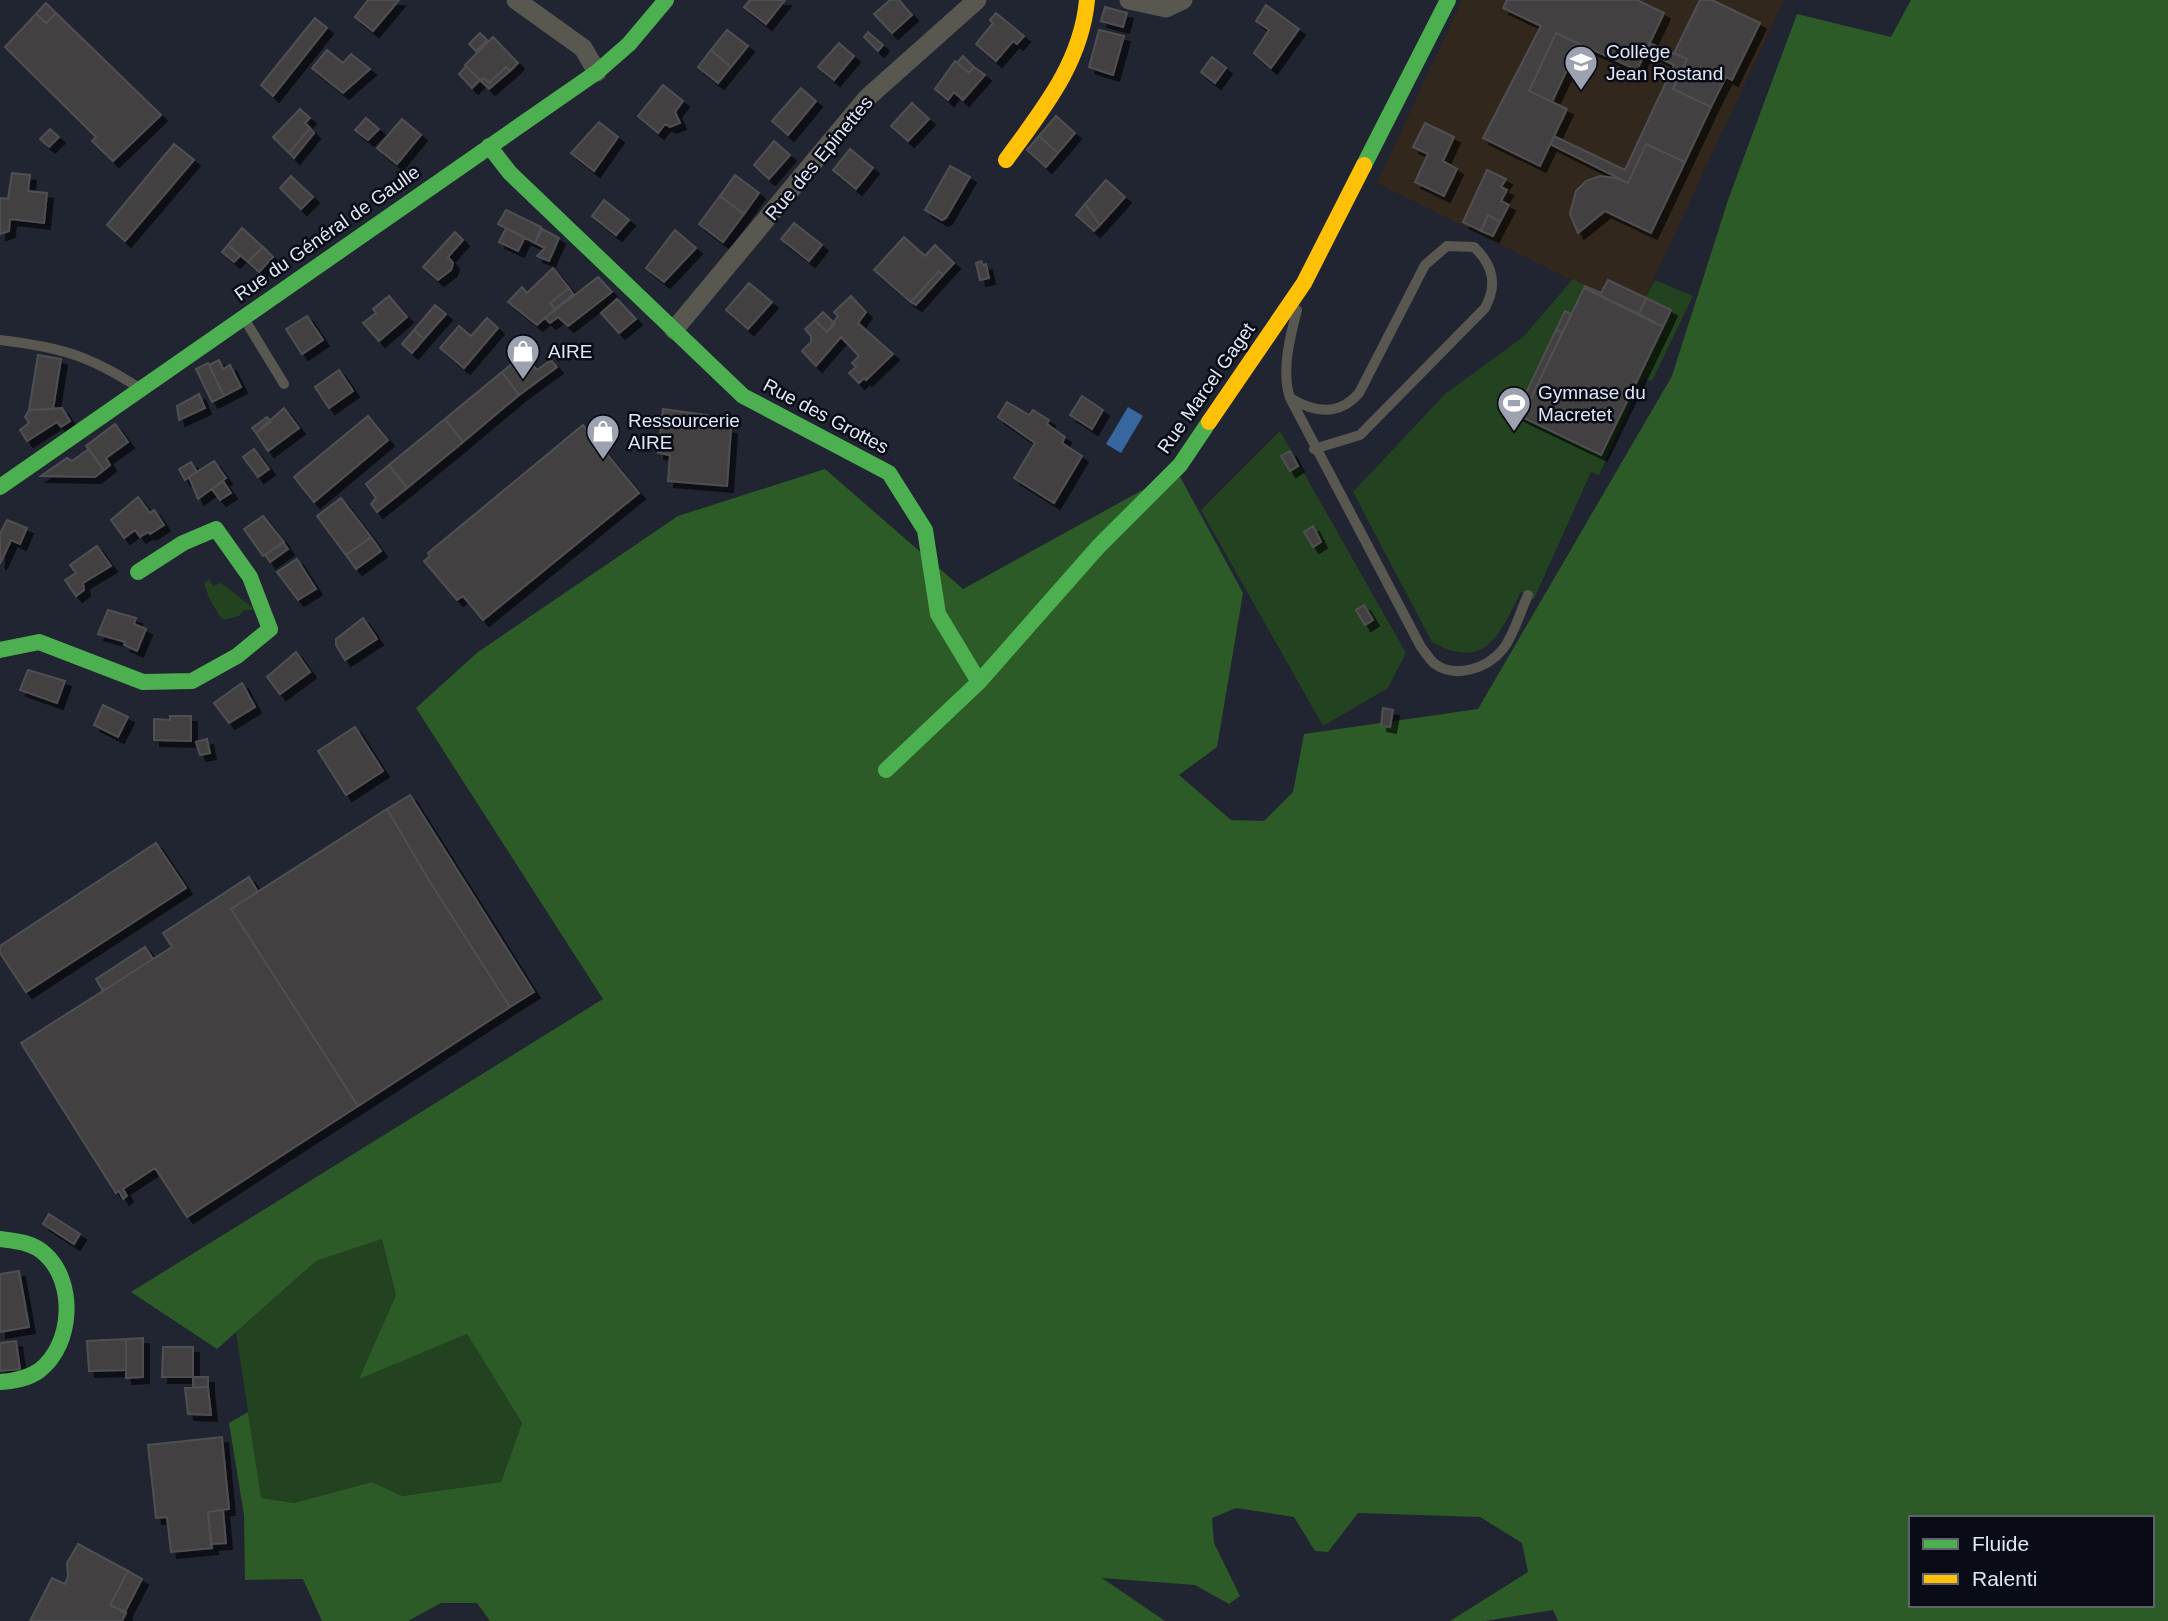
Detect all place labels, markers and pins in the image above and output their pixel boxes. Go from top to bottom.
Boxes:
place label: Collège Jean Rostand [1606,41,1723,84]
school or university icon: Collège Jean Rostand [1562,43,1600,92]
shop icon: AIRE [504,332,542,381]
place label: AIRE [548,341,592,362]
place label: Gymnase du Macretet [1538,382,1646,425]
sports icon: Gymnase du Macretet [1495,384,1533,433]
place label: Ressourcerie AIRE [628,410,740,453]
shop icon: Ressourcerie AIRE [584,412,622,461]

